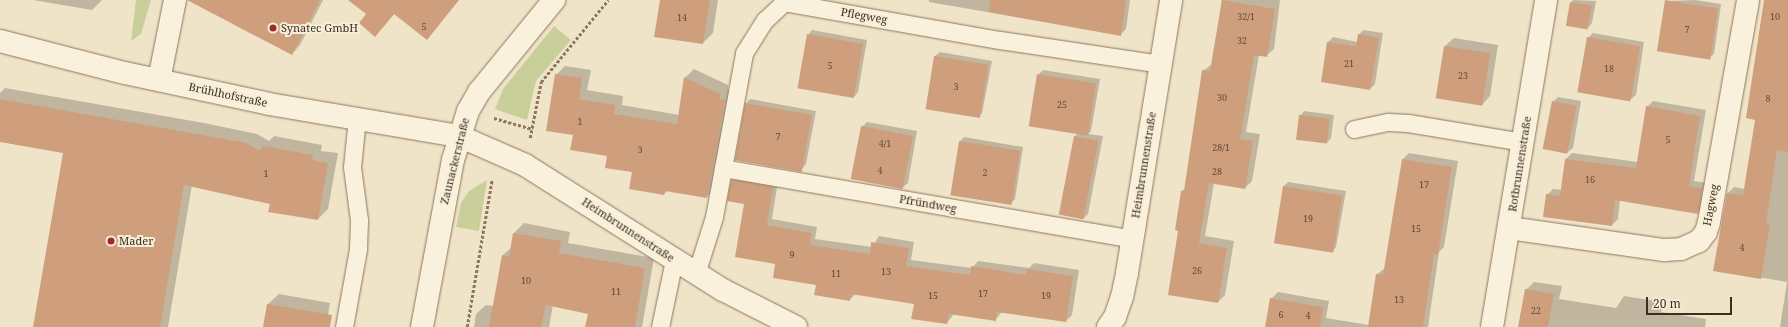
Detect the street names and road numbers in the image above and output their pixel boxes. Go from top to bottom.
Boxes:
street label: Pflegweg [840,5,888,27]
street label: Brühlhofstraße [187,80,269,110]
street label: Heimbrunnenstraße [1129,111,1159,219]
street label: Rotbrunnenstraße [1506,115,1534,213]
street label: Zaunackerstraße [438,116,472,206]
street label: Hagweg [1701,183,1721,227]
street label: Pfründweg [898,192,958,216]
street label: Heimbrunnenstraße [579,195,677,265]

